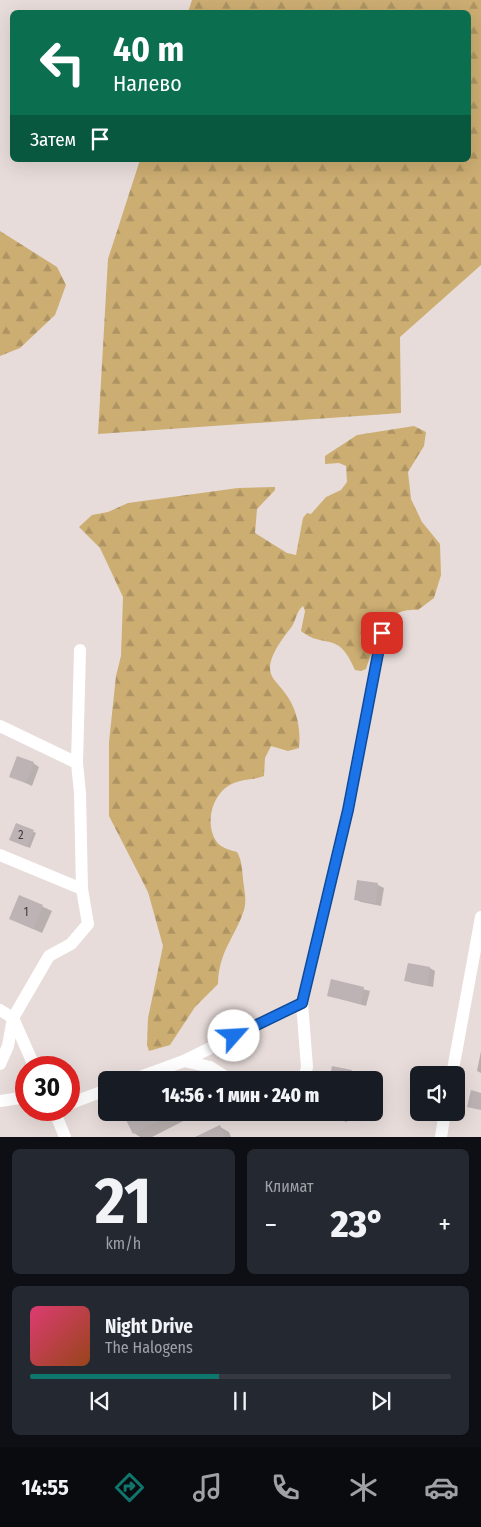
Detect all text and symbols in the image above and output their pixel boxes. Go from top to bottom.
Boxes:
text: 40 m [113,28,184,70]
icon: left [30,30,95,95]
text: Налево [113,70,182,97]
icon: arrive [86,125,114,153]
text: Затем [30,128,76,151]
pin [361,612,403,654]
icon: arrive [368,619,396,647]
house number: 2 [18,828,24,842]
house number: 1 [24,905,28,919]
position arrow [207,1009,259,1061]
speed limit sign: 30 [15,1056,80,1121]
map controls [410,1066,465,1121]
button: sound [410,1066,465,1121]
text: 14:56 · 1 мин · 240 m [162,1084,319,1107]
text: 21 [95,1162,152,1240]
text: Климат [265,1177,314,1196]
text: 23° [331,1201,385,1247]
text: − [265,1208,277,1241]
text: + [438,1208,451,1241]
text: km/h [105,1234,141,1253]
text: Night Drive [105,1315,193,1338]
text: The Halogens [105,1338,193,1357]
icon: previous [86,1387,114,1415]
icon: pause [226,1387,254,1415]
icon: next [367,1387,395,1415]
icon: directions [112,1470,147,1505]
icon: music [190,1470,225,1505]
icon: phone [268,1470,303,1505]
icon: climate [346,1470,381,1505]
icon: car [424,1470,459,1505]
text: 14:55 [22,1474,69,1501]

